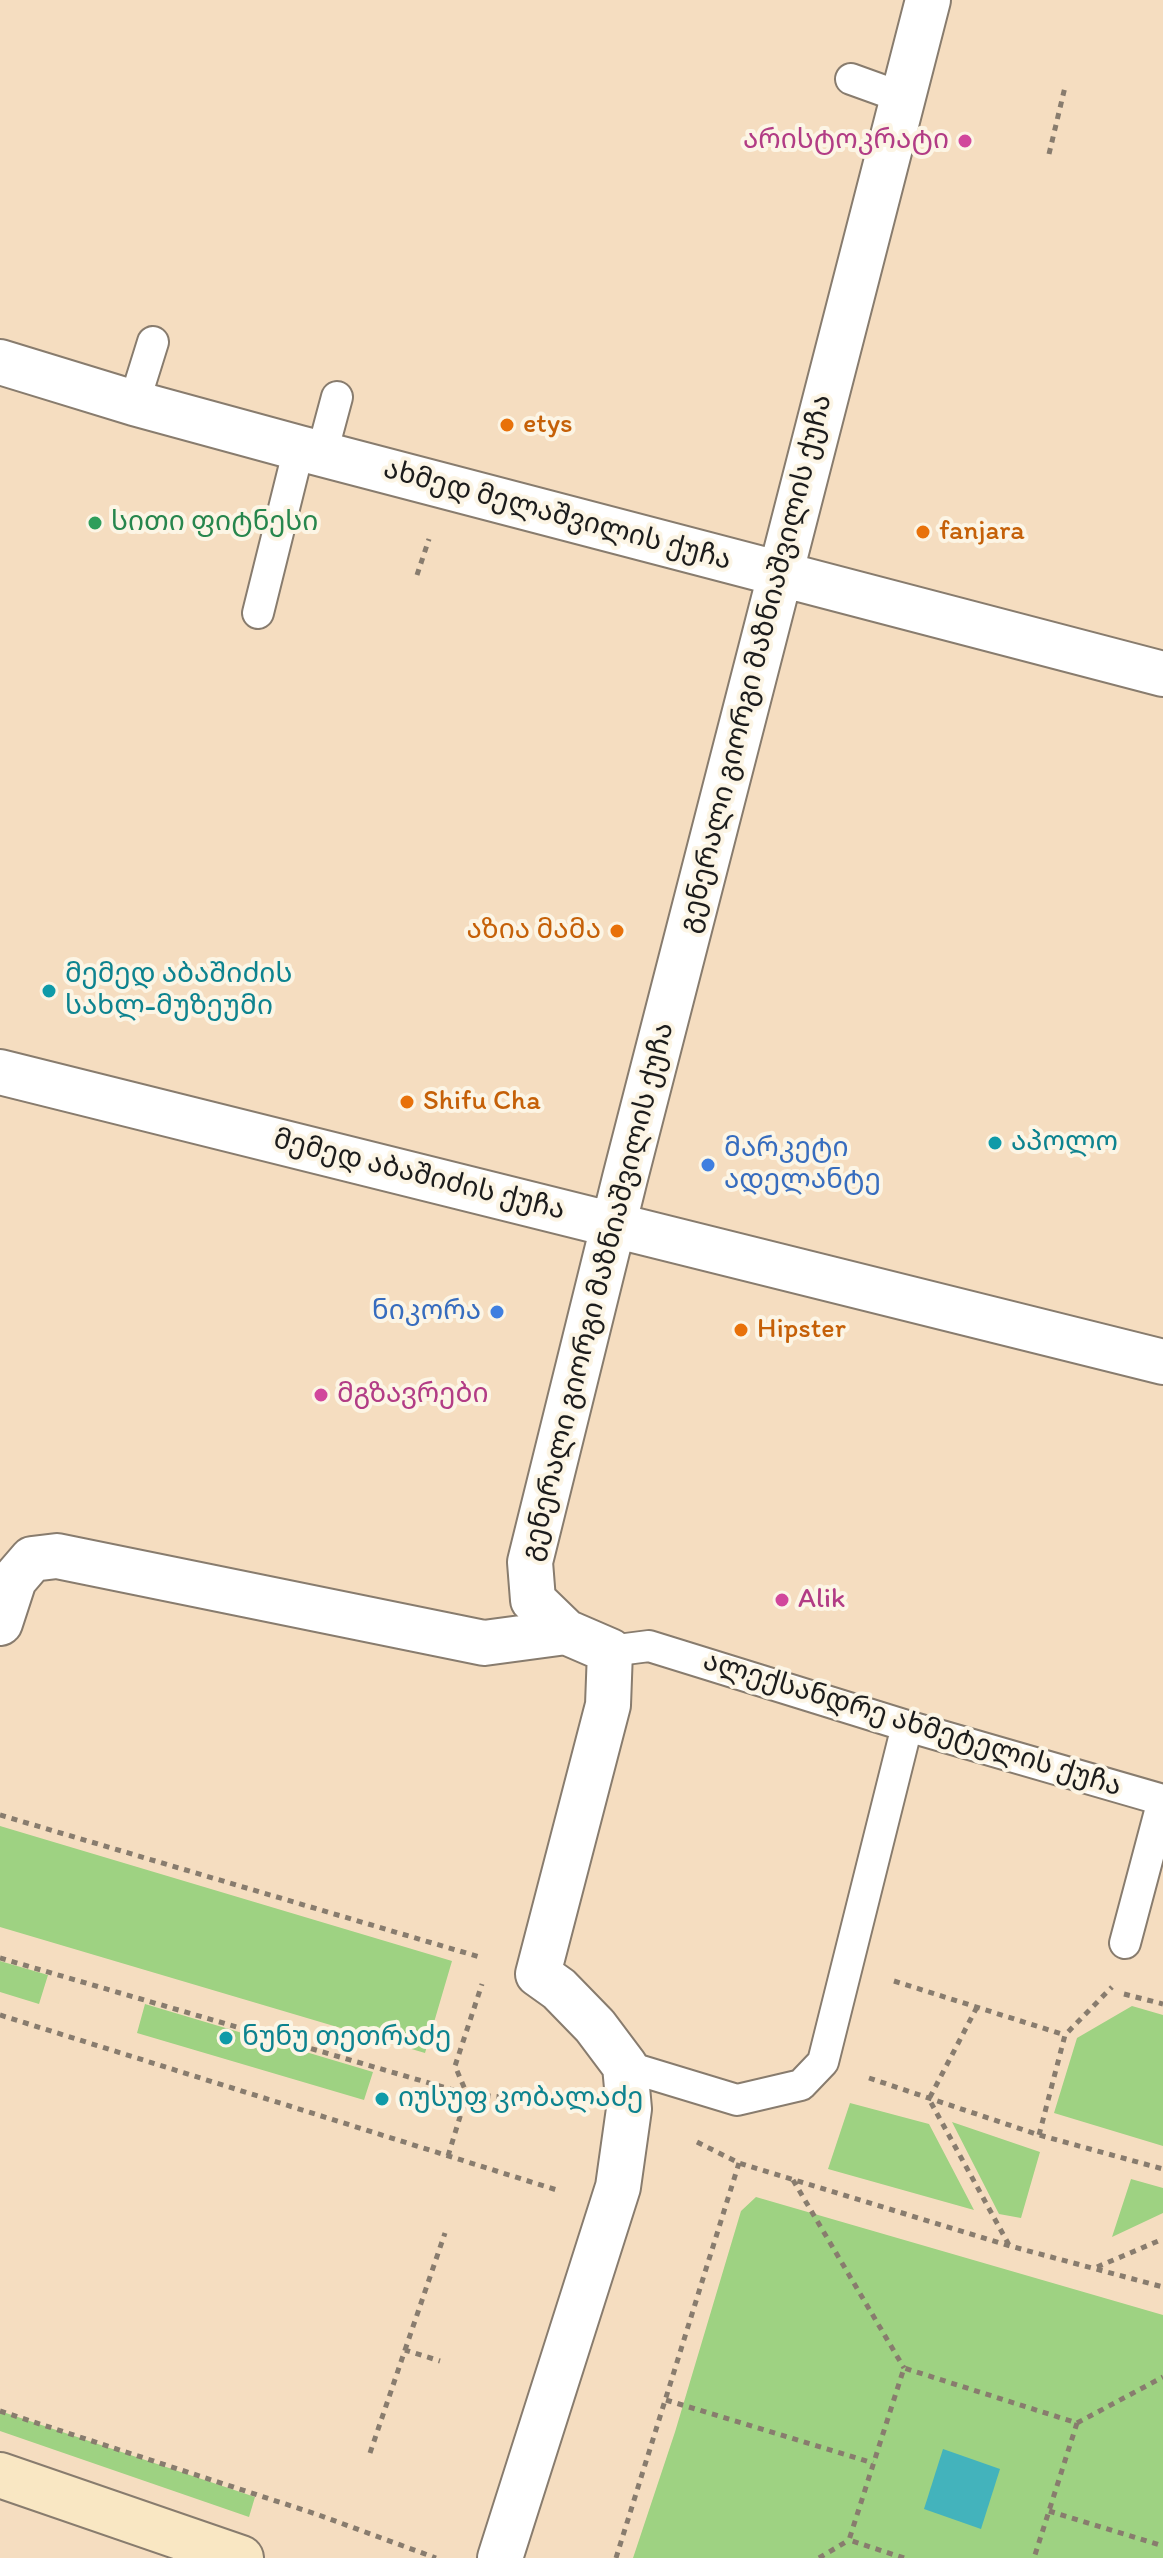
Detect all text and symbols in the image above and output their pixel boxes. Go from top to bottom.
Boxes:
place label: არისტოკრატი [743,124,949,158]
marker: არისტოკრატი [956,132,974,150]
street label: გენერალი გიორგი მაზნიაშვილის ქუჩა [674,391,840,937]
place label: etys [523,408,573,442]
marker: etys [498,416,516,434]
street label: ახმედ მელაშვილის ქუჩა [380,453,734,579]
place label: სითი ფიტნესი [111,506,318,540]
marker: სითი ფიტნესი [86,514,104,532]
place label: fanjara [939,515,1025,549]
marker: fanjara [914,523,932,541]
place label: აზია მამა [466,914,601,948]
marker: აზია მამა [608,922,626,940]
place label: მემედ აბაშიძის სახლ-მუზეუმი [65,958,292,1024]
marker: მემედ აბაშიძის სახლ-მუზეუმი [40,982,58,1000]
street label: გენერალი გიორგი მაზნიაშვილის ქუჩა [516,1019,682,1565]
place label: Shifu Cha [423,1085,541,1119]
marker: Shifu Cha [398,1093,416,1111]
street label: მემედ აბაშიძის ქუჩა [270,1124,568,1228]
place label: აპოლო [1011,1126,1118,1160]
place label: მარკეტი ადელანტე [724,1132,881,1198]
marker: აპოლო [986,1134,1004,1152]
marker: მარკეტი ადელანტე [699,1156,717,1174]
place label: ნიკორა [372,1295,481,1329]
marker: ნიკორა [488,1303,506,1321]
place label: Hipster [757,1313,846,1347]
marker: Hipster [732,1321,750,1339]
place label: მგზავრები [337,1378,488,1412]
marker: მგზავრები [312,1386,330,1404]
place label: Alik [798,1583,845,1617]
marker: Alik [773,1591,791,1609]
street label: ალექსანდრე ახმეტელის ქუჩა [699,1645,1125,1805]
place label: ნუნუ თეთრაძე [242,2021,451,2055]
marker: ნუნუ თეთრაძე [217,2029,235,2047]
place label: იუსუფ კობალაძე [398,2082,643,2116]
marker: იუსუფ კობალაძე [373,2090,391,2108]

